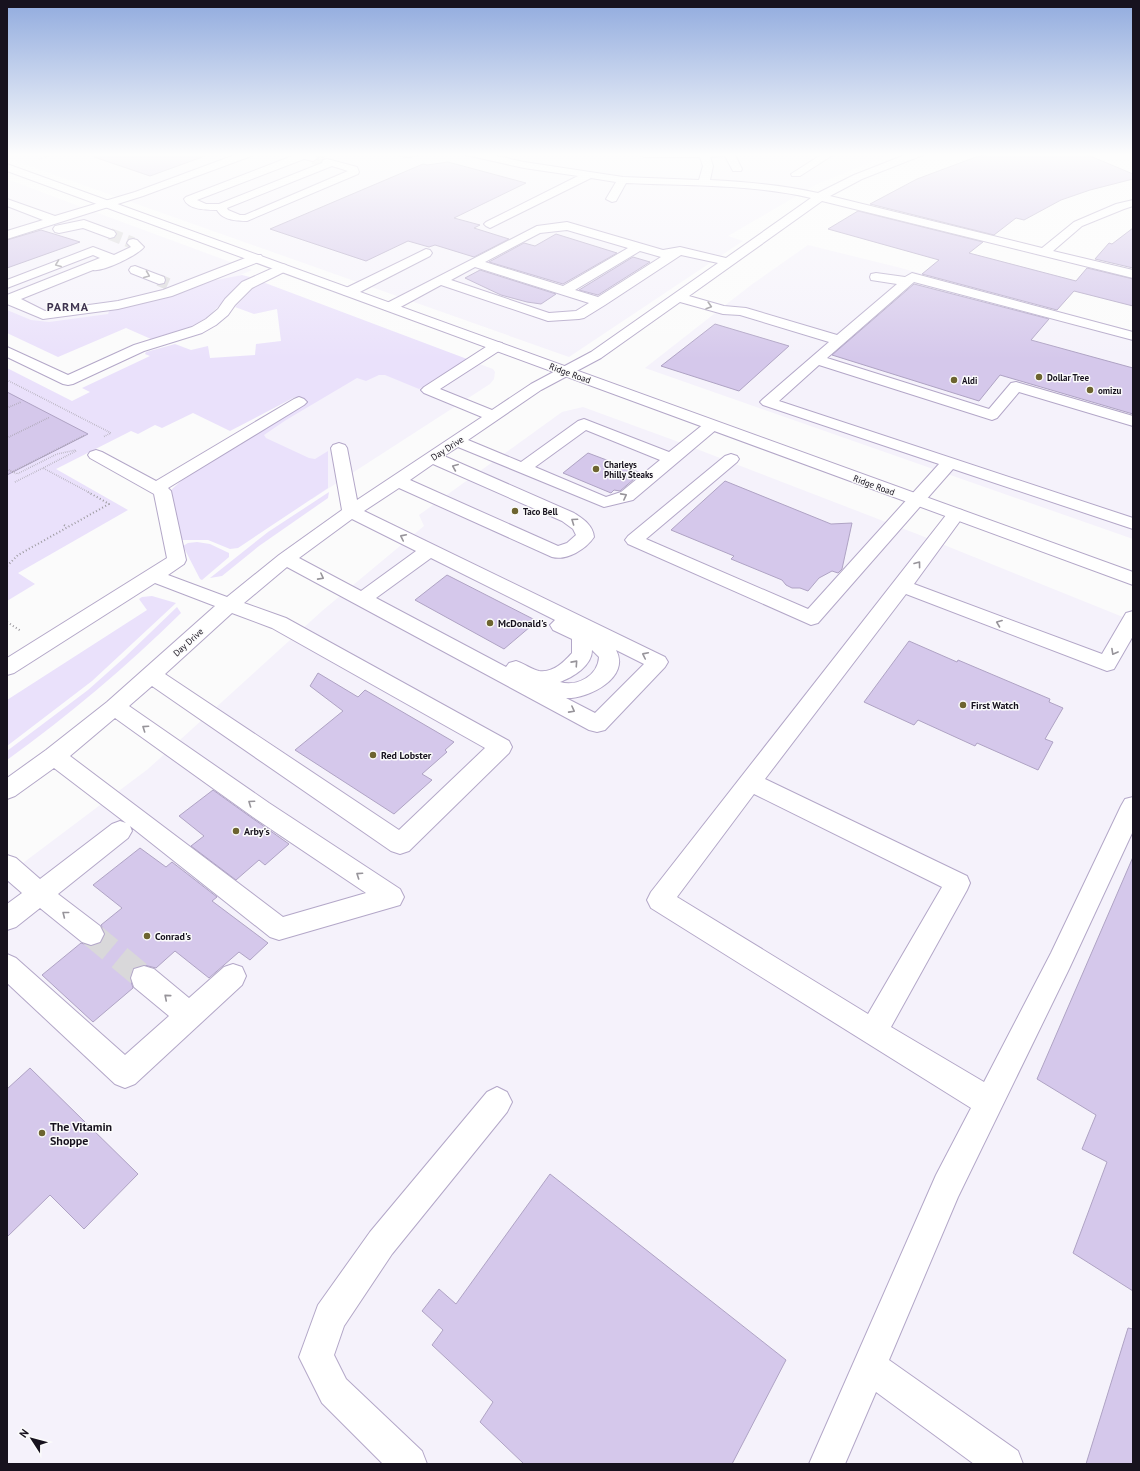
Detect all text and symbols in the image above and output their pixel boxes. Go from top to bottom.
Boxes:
one-way arrow [55,260,62,268]
one-way arrow [142,270,150,278]
district label: PARMA [47,299,89,314]
one-way arrow [706,301,713,310]
street label: Ridge Road [548,360,592,386]
marker: Dollar Tree [1034,372,1044,382]
place label: Dollar Tree [1047,372,1089,383]
marker: Aldi [949,375,959,385]
place label: Aldi [962,375,977,386]
marker: omizu [1085,385,1095,395]
place label: omizu [1098,385,1122,396]
street label: Day Drive [429,433,466,463]
place label: Charleys Philly Steaks [604,459,653,480]
one-way arrow [452,464,459,472]
marker: Charleys Philly Steaks [591,464,601,474]
street label: Ridge Road [852,472,896,498]
one-way arrow [620,493,628,501]
marker: Taco Bell [510,506,520,516]
place label: Taco Bell [523,506,558,517]
one-way arrow [571,519,578,526]
one-way arrow [399,534,407,542]
one-way arrow [913,562,920,569]
one-way arrow [317,572,324,580]
place label: McDonald's [498,617,547,630]
marker: McDonald's [485,618,495,628]
one-way arrow [995,619,1002,627]
street label: Day Drive [171,625,206,658]
one-way arrow [1111,648,1119,655]
one-way arrow [642,653,650,660]
one-way arrow [570,660,578,668]
place label: First Watch [971,699,1019,712]
marker: First Watch [958,700,968,710]
one-way arrow [567,706,575,713]
one-way arrow [142,725,149,733]
place label: Red Lobster [381,749,432,762]
marker: Red Lobster [368,750,378,760]
one-way arrow [249,801,256,808]
place label: Arby's [244,825,270,838]
marker: Arby's [231,826,241,836]
one-way arrow [356,873,363,880]
one-way arrow [63,911,70,918]
place label: Conrad's [155,930,191,943]
marker: Conrad's [142,931,152,941]
one-way arrow [164,994,171,1001]
place label: The Vitamin Shoppe [50,1119,112,1148]
marker: The Vitamin Shoppe [37,1128,47,1138]
north arrow [12,1419,52,1459]
text: N [16,1426,32,1440]

